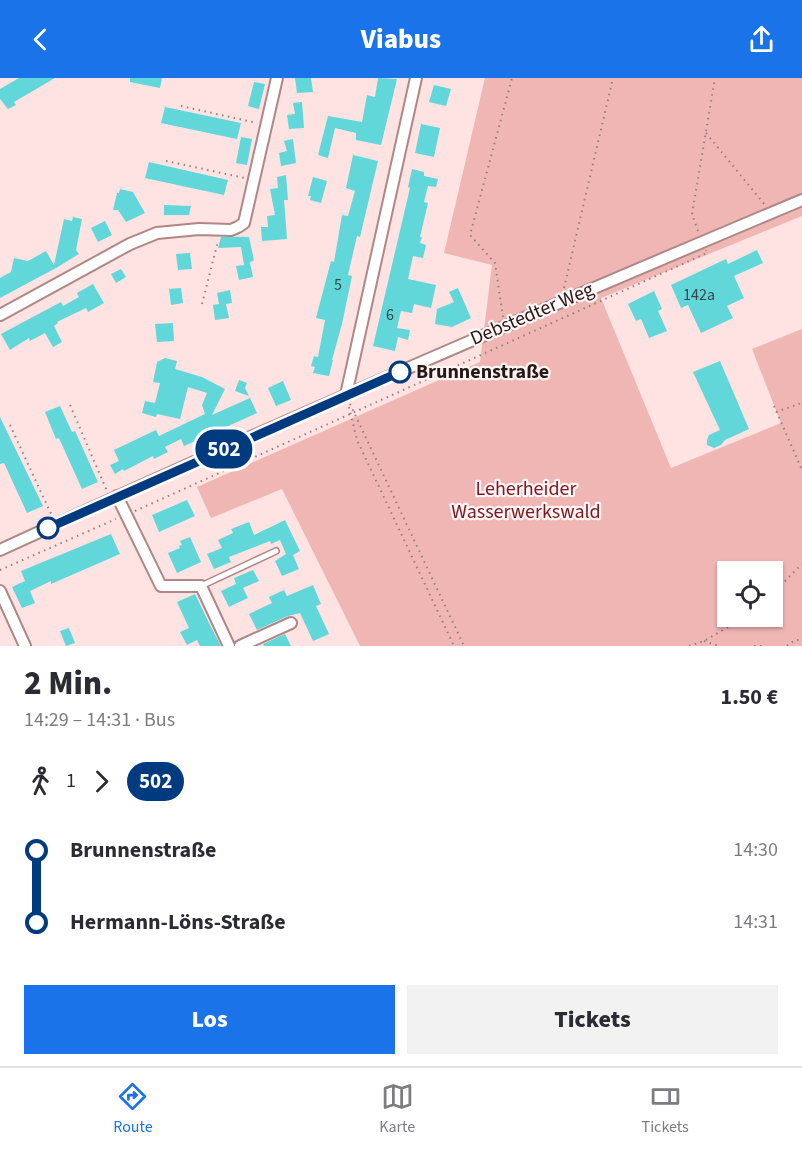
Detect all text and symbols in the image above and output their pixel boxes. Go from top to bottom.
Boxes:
text: Viabus [361,20,441,59]
icon: back [24,23,57,56]
icon: share [745,23,778,56]
house number: 5 [334,274,342,296]
street label: Debstedter Weg [466,275,598,353]
house number: 142a [683,284,715,306]
house number: 6 [386,304,394,326]
place label: Brunnenstraße [416,358,549,386]
marker: Brunnenstraße [389,361,411,383]
line badge: 502 [190,430,258,469]
text: 502 [207,434,241,464]
park label: Leherheider Wasserwerkswald [451,475,601,526]
unlabelled marker [37,517,59,539]
map controls [717,561,783,627]
button: locate [717,561,783,627]
text: 2 Min. [24,660,112,707]
text: 1.50 € [721,681,778,713]
text: 14:29 – 14:31 · Bus [24,706,175,734]
icon: walk [24,765,57,798]
icon: forward [85,765,118,798]
text: 502 [139,766,172,796]
text: 1 [66,767,76,795]
text: Brunnenstraße [70,834,216,866]
text: 14:30 [733,836,778,864]
text: Hermann-Löns-Straße [70,906,286,938]
text: 14:31 [733,908,778,936]
button: Los [24,985,395,1054]
button: Tickets [407,985,778,1054]
tab: Route [113,1080,153,1138]
tab: Karte [379,1080,415,1138]
tab: Tickets [642,1080,689,1138]

